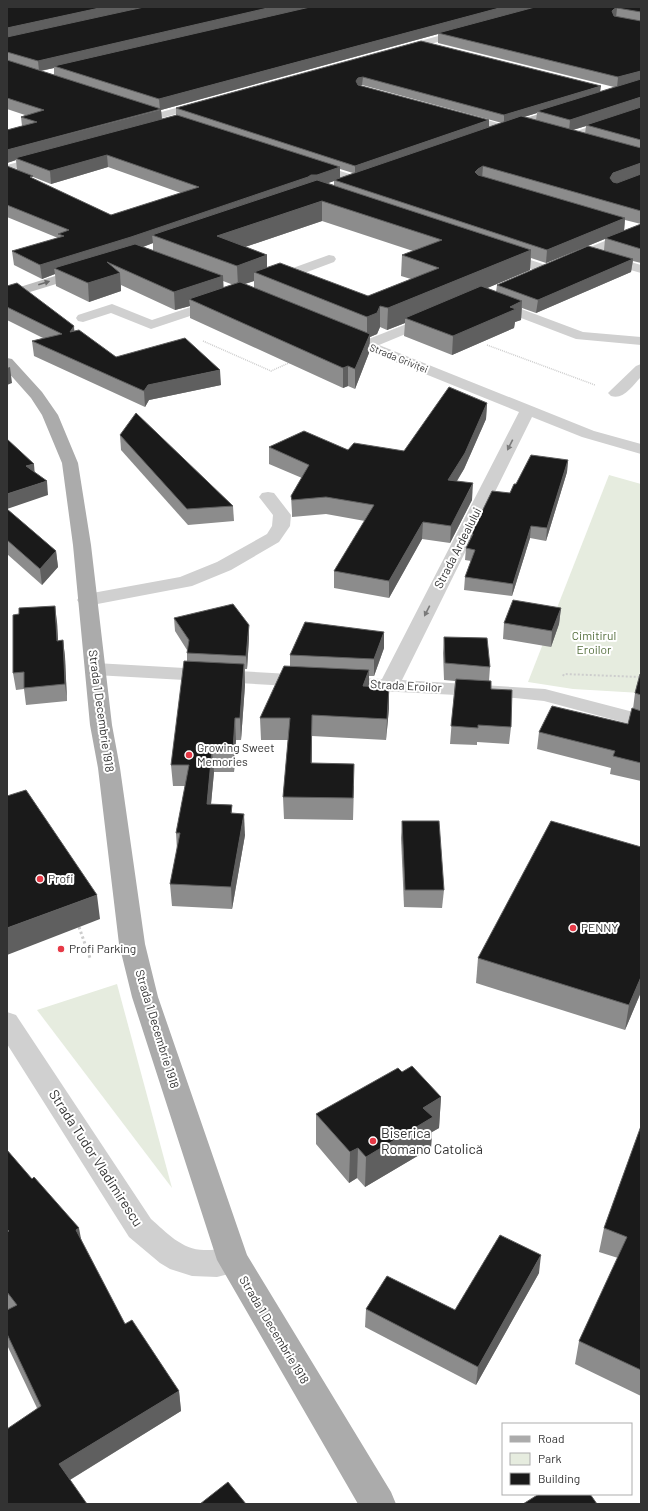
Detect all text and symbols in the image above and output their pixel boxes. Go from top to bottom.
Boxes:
one-way arrow [39,280,51,286]
street label: Strada Griviței [368,341,430,375]
one-way arrow [507,439,513,450]
street label: Strada Ardealului [431,505,484,590]
one-way arrow [423,605,430,617]
park label: Cimitirul Eroilor [572,628,616,656]
street label: Strada 1 Decembrie 1918 [86,649,118,773]
street label: Strada Eroilor [370,676,443,694]
place label: Growing Sweet Memories [197,740,275,768]
marker: Growing Sweet Memories [184,750,194,760]
place label: Profi [48,871,73,885]
marker: Profi [35,874,45,884]
place label: PENNY [581,920,618,934]
marker: PENNY [568,923,578,933]
place label: Profi Parking [69,941,136,955]
marker: Profi Parking [56,944,66,954]
street label: Strada 1 Decembrie 1918 [133,968,183,1090]
street label: Strada Tudor Vladimirescu [46,1086,147,1229]
place label: Biserica Romano Catolică [381,1124,483,1157]
marker: Biserica Romano Catolică [368,1136,378,1146]
street label: Strada 1 Decembrie 1918 [237,1273,313,1386]
legend [502,1423,632,1495]
text: Road [538,1431,565,1445]
text: Park [538,1451,562,1465]
text: Building [538,1471,580,1485]

